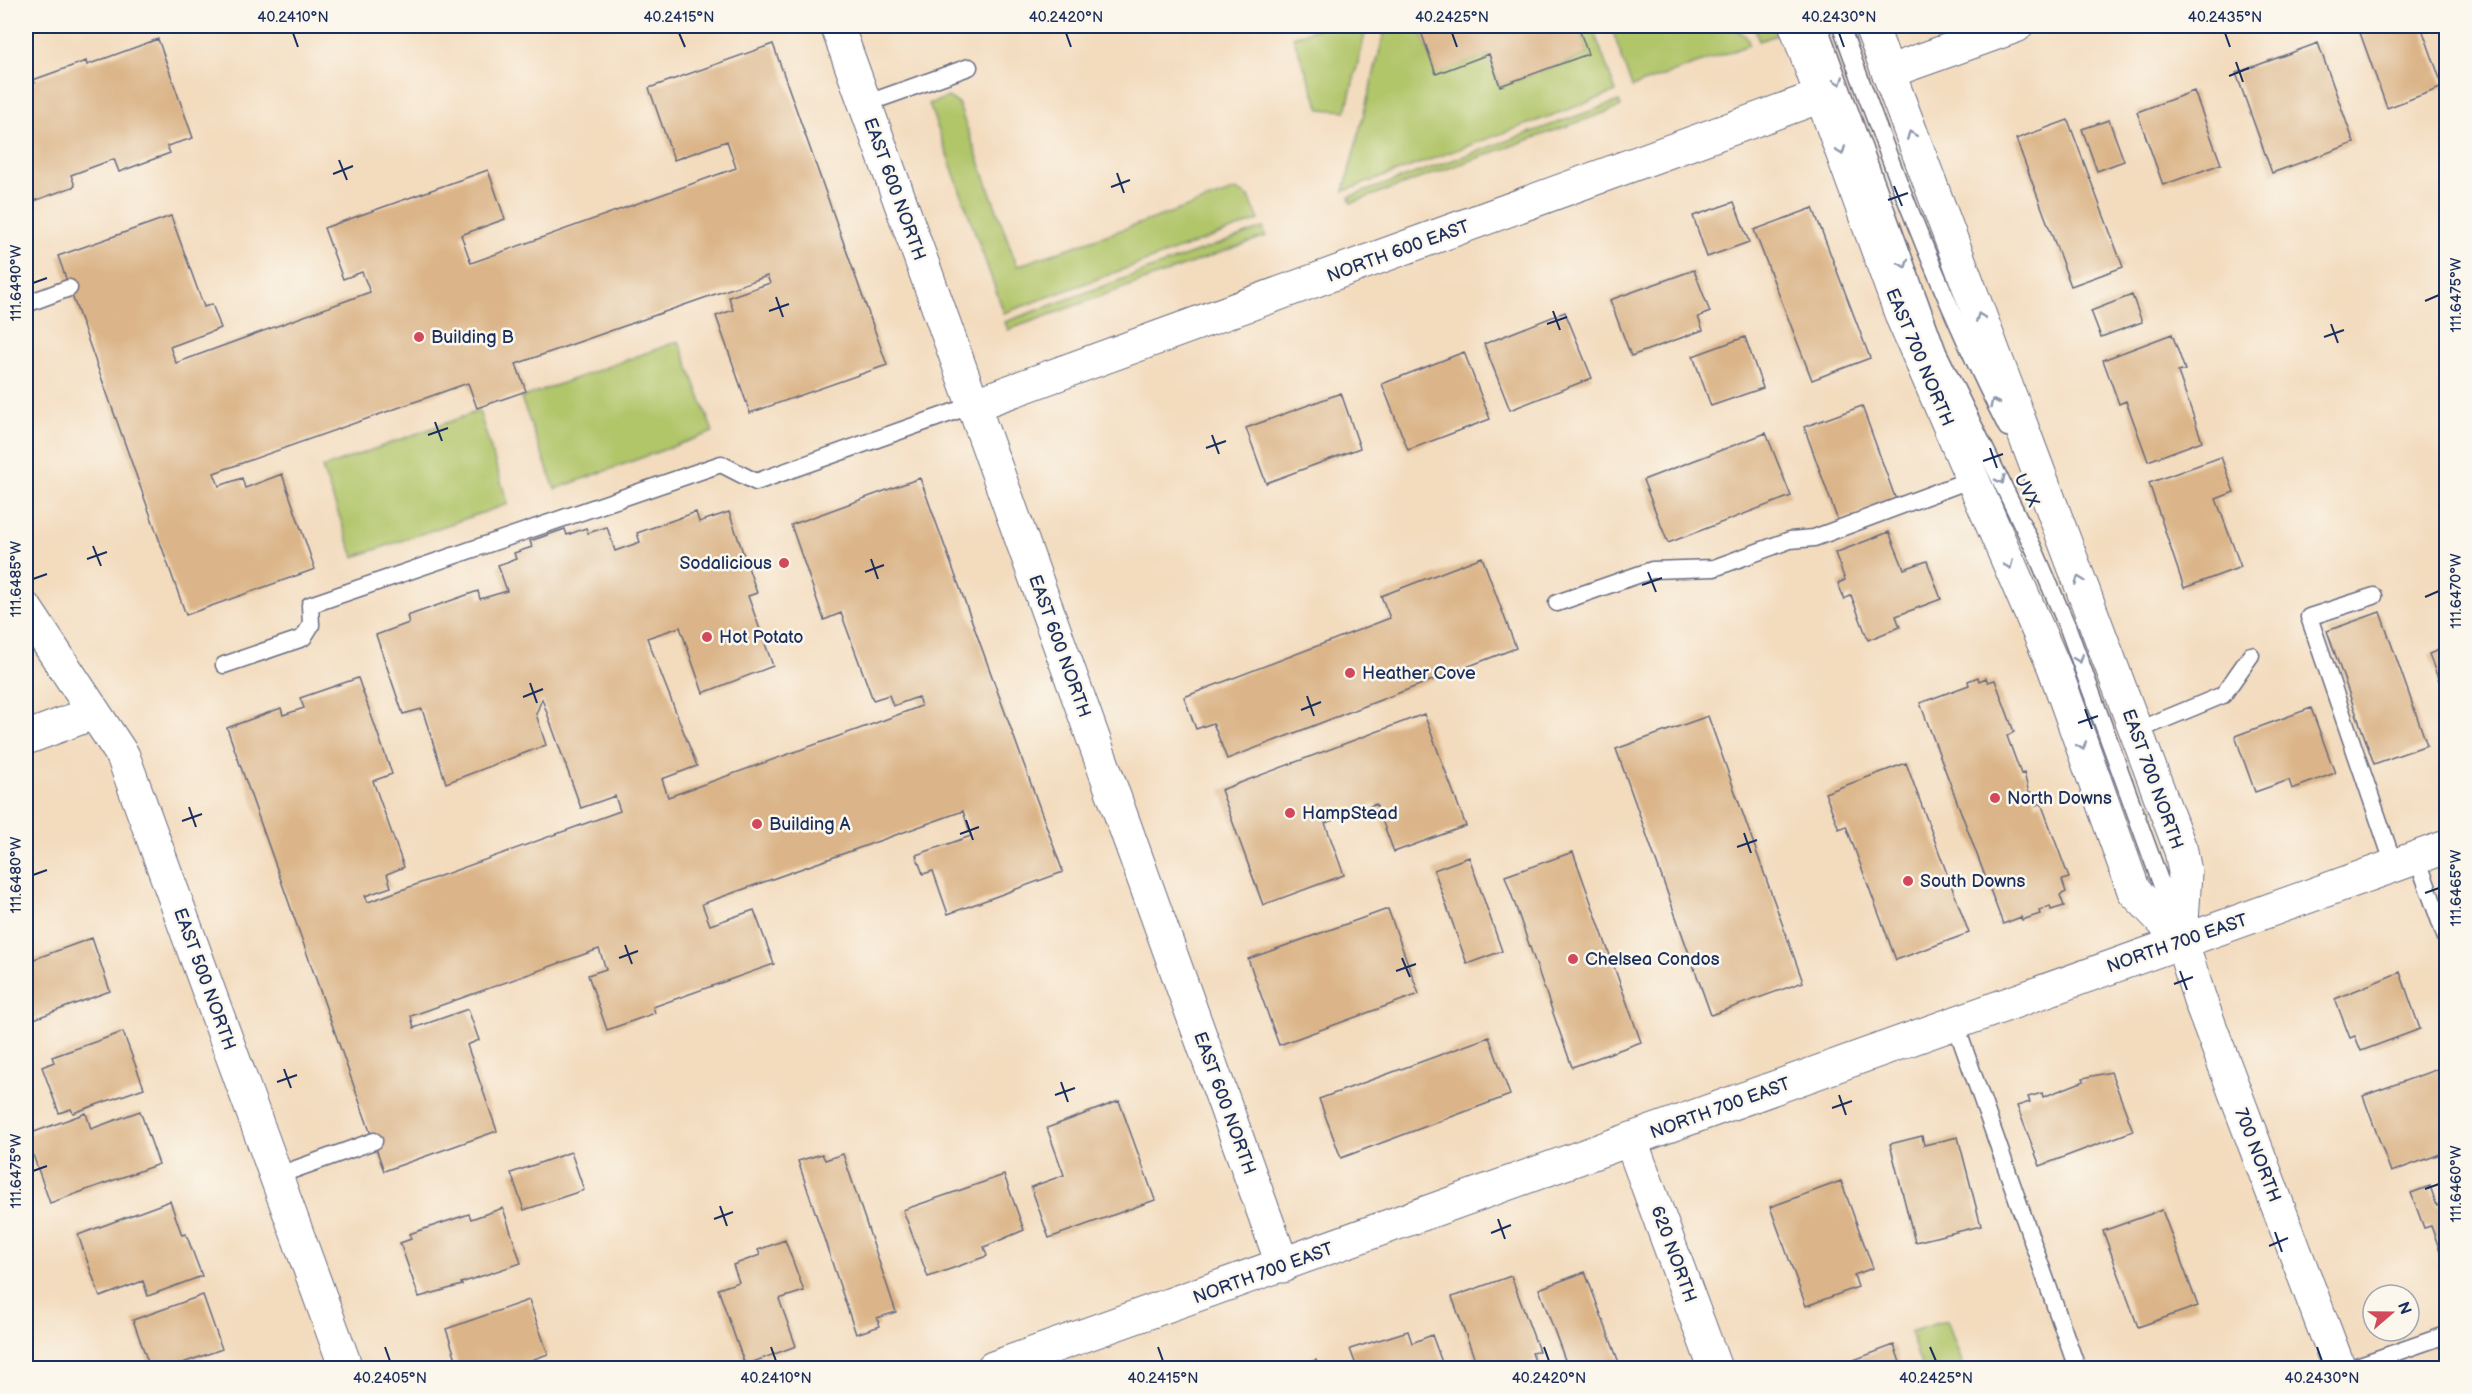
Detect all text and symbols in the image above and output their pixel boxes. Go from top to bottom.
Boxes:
text: 40.2410°N [257,8,329,27]
text: 40.2415°N [643,8,715,27]
text: 40.2420°N [1029,8,1103,27]
text: 40.2425°N [1415,8,1489,27]
text: 40.2430°N [1802,8,1876,27]
text: 40.2435°N [2188,8,2262,27]
one-way arrow [1831,75,1844,85]
street label: EAST 600 NORTH [859,115,930,263]
one-way arrow [1906,130,1919,141]
one-way arrow [1834,145,1847,156]
street label: NORTH 600 EAST [1324,216,1472,287]
text: 111.6490°W [7,244,26,321]
text: 111.6475°W [2447,257,2466,333]
one-way arrow [1897,258,1910,269]
street label: EAST 700 NORTH [1881,285,1958,429]
one-way arrow [1975,313,1987,324]
place label: Building B [431,327,514,348]
marker: Building B [412,330,426,344]
one-way arrow [1990,398,2002,409]
street label: UVX [2010,470,2044,511]
one-way arrow [1993,474,2005,485]
text: 111.6485°W [7,540,26,617]
place label: Sodalicious [679,553,772,574]
text: 111.6470°W [2447,553,2466,629]
marker: Sodalicious [777,556,791,570]
one-way arrow [2002,559,2014,570]
street label: EAST 600 NORTH [1024,572,1095,720]
one-way arrow [2074,575,2087,586]
place label: Hot Potato [719,627,804,648]
marker: Hot Potato [700,630,714,644]
one-way arrow [2072,653,2085,664]
place label: Heather Cove [1362,663,1476,684]
marker: Heather Cove [1343,666,1357,680]
street label: EAST 700 NORTH [2117,706,2188,852]
one-way arrow [2075,740,2088,751]
place label: North Downs [2007,788,2112,809]
marker: North Downs [1988,791,2002,805]
place label: HampStead [1302,803,1398,824]
marker: HampStead [1283,806,1297,820]
place label: Building A [769,814,850,835]
marker: Building A [750,817,764,831]
text: 111.6480°W [7,836,26,913]
text: 111.6465°W [2447,849,2466,926]
place label: South Downs [1920,871,2026,892]
marker: South Downs [1901,874,1915,888]
street label: EAST 500 NORTH [169,905,240,1053]
street label: NORTH 700 EAST [2104,909,2250,977]
place label: Chelsea Condos [1585,949,1720,970]
marker: Chelsea Condos [1566,952,1580,966]
street label: EAST 600 NORTH [1189,1029,1260,1177]
street label: NORTH 700 EAST [1647,1073,1793,1144]
street label: 700 NORTH [2230,1105,2285,1205]
text: 111.6475°W [7,1133,26,1209]
text: 111.6460°W [2447,1145,2466,1223]
street label: 620 NORTH [1646,1203,1701,1305]
street label: NORTH 700 EAST [1190,1238,1336,1309]
north arrow [2361,1283,2421,1343]
text: N [2393,1299,2415,1317]
text: 40.2405°N [353,1369,427,1388]
text: 40.2410°N [740,1369,812,1388]
text: 40.2415°N [1127,1369,1199,1388]
text: 40.2420°N [1512,1369,1586,1388]
text: 40.2425°N [1899,1369,1973,1388]
text: 40.2430°N [2285,1369,2359,1388]

